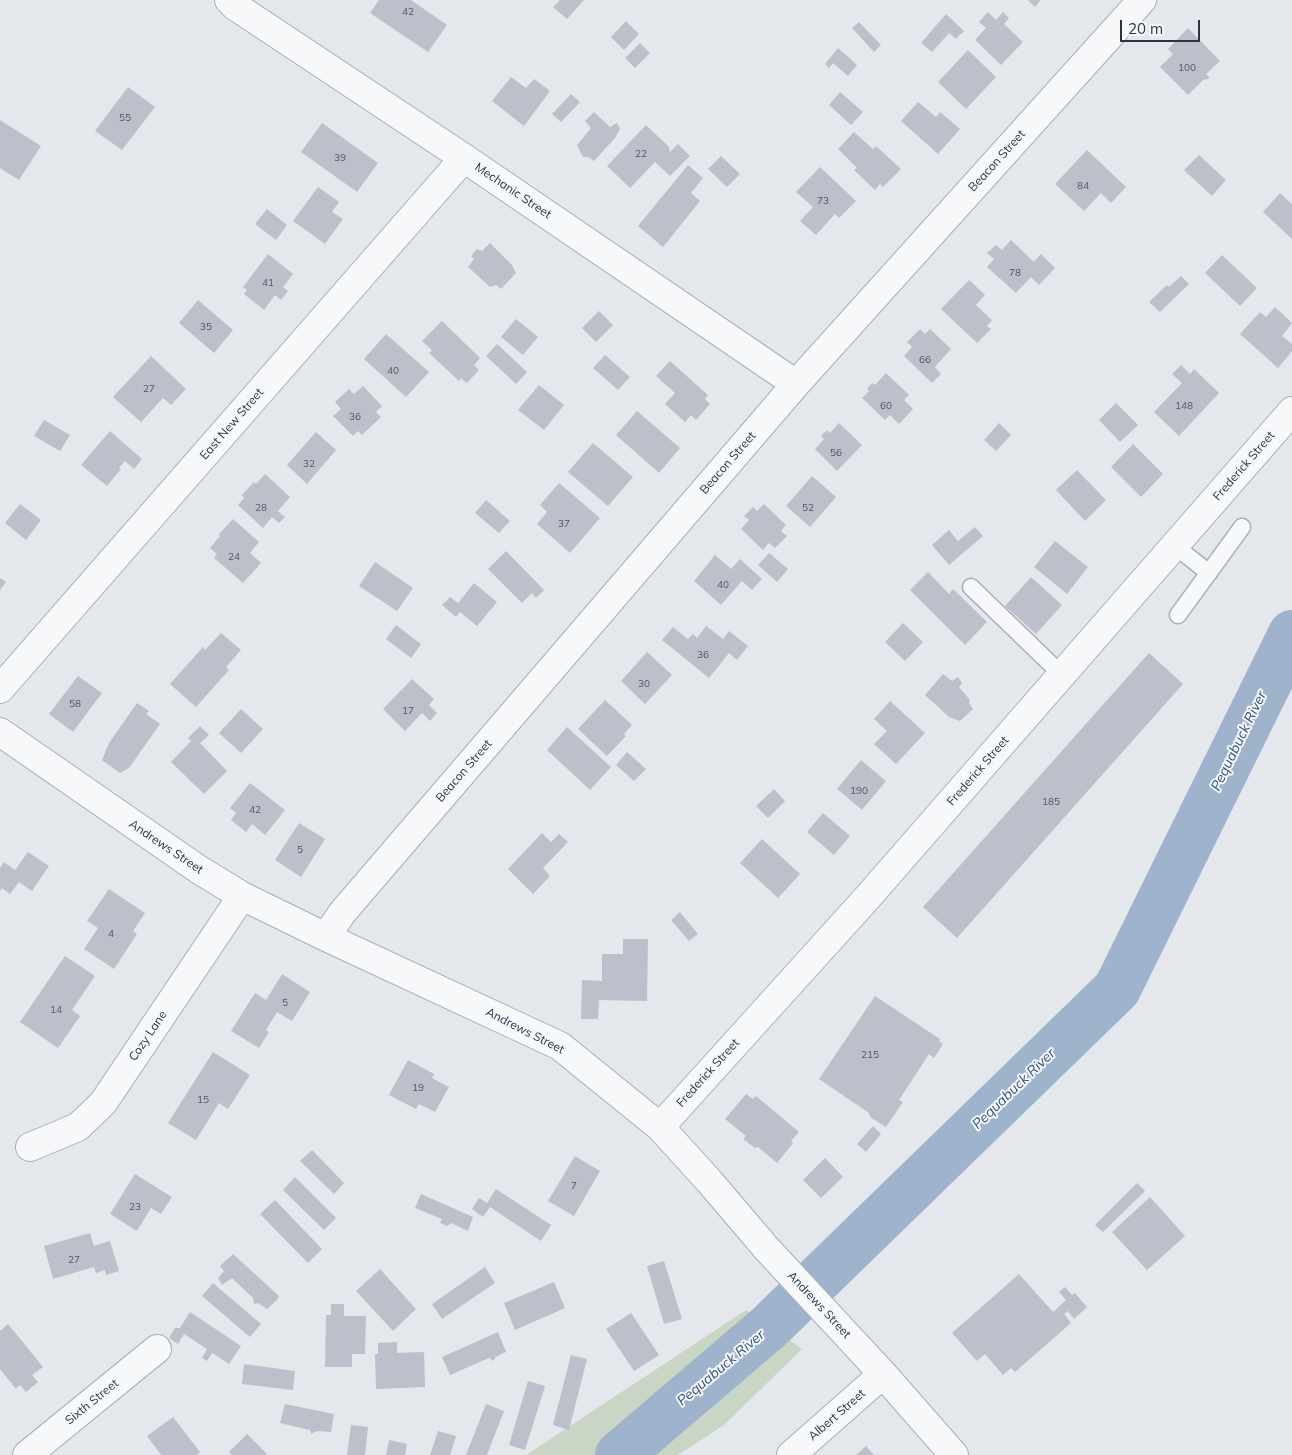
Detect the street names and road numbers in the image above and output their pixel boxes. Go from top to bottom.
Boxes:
street label: Beacon Street [966,127,1028,195]
street label: Mechanic Street [472,160,554,222]
street label: East New Street [197,385,267,463]
street label: Beacon Street [697,429,759,497]
street label: Frederick Street [1210,429,1278,503]
street label: Frederick Street [944,734,1012,808]
street label: Beacon Street [433,737,495,805]
street label: Andrews Street [126,817,206,877]
street label: Andrews Street [483,1005,567,1057]
street label: Cozy Lane [126,1008,170,1064]
street label: Frederick Street [674,1036,742,1110]
street label: Andrews Street [784,1269,854,1341]
street label: Sixth Street [62,1376,122,1428]
street label: Albert Street [806,1386,868,1444]

